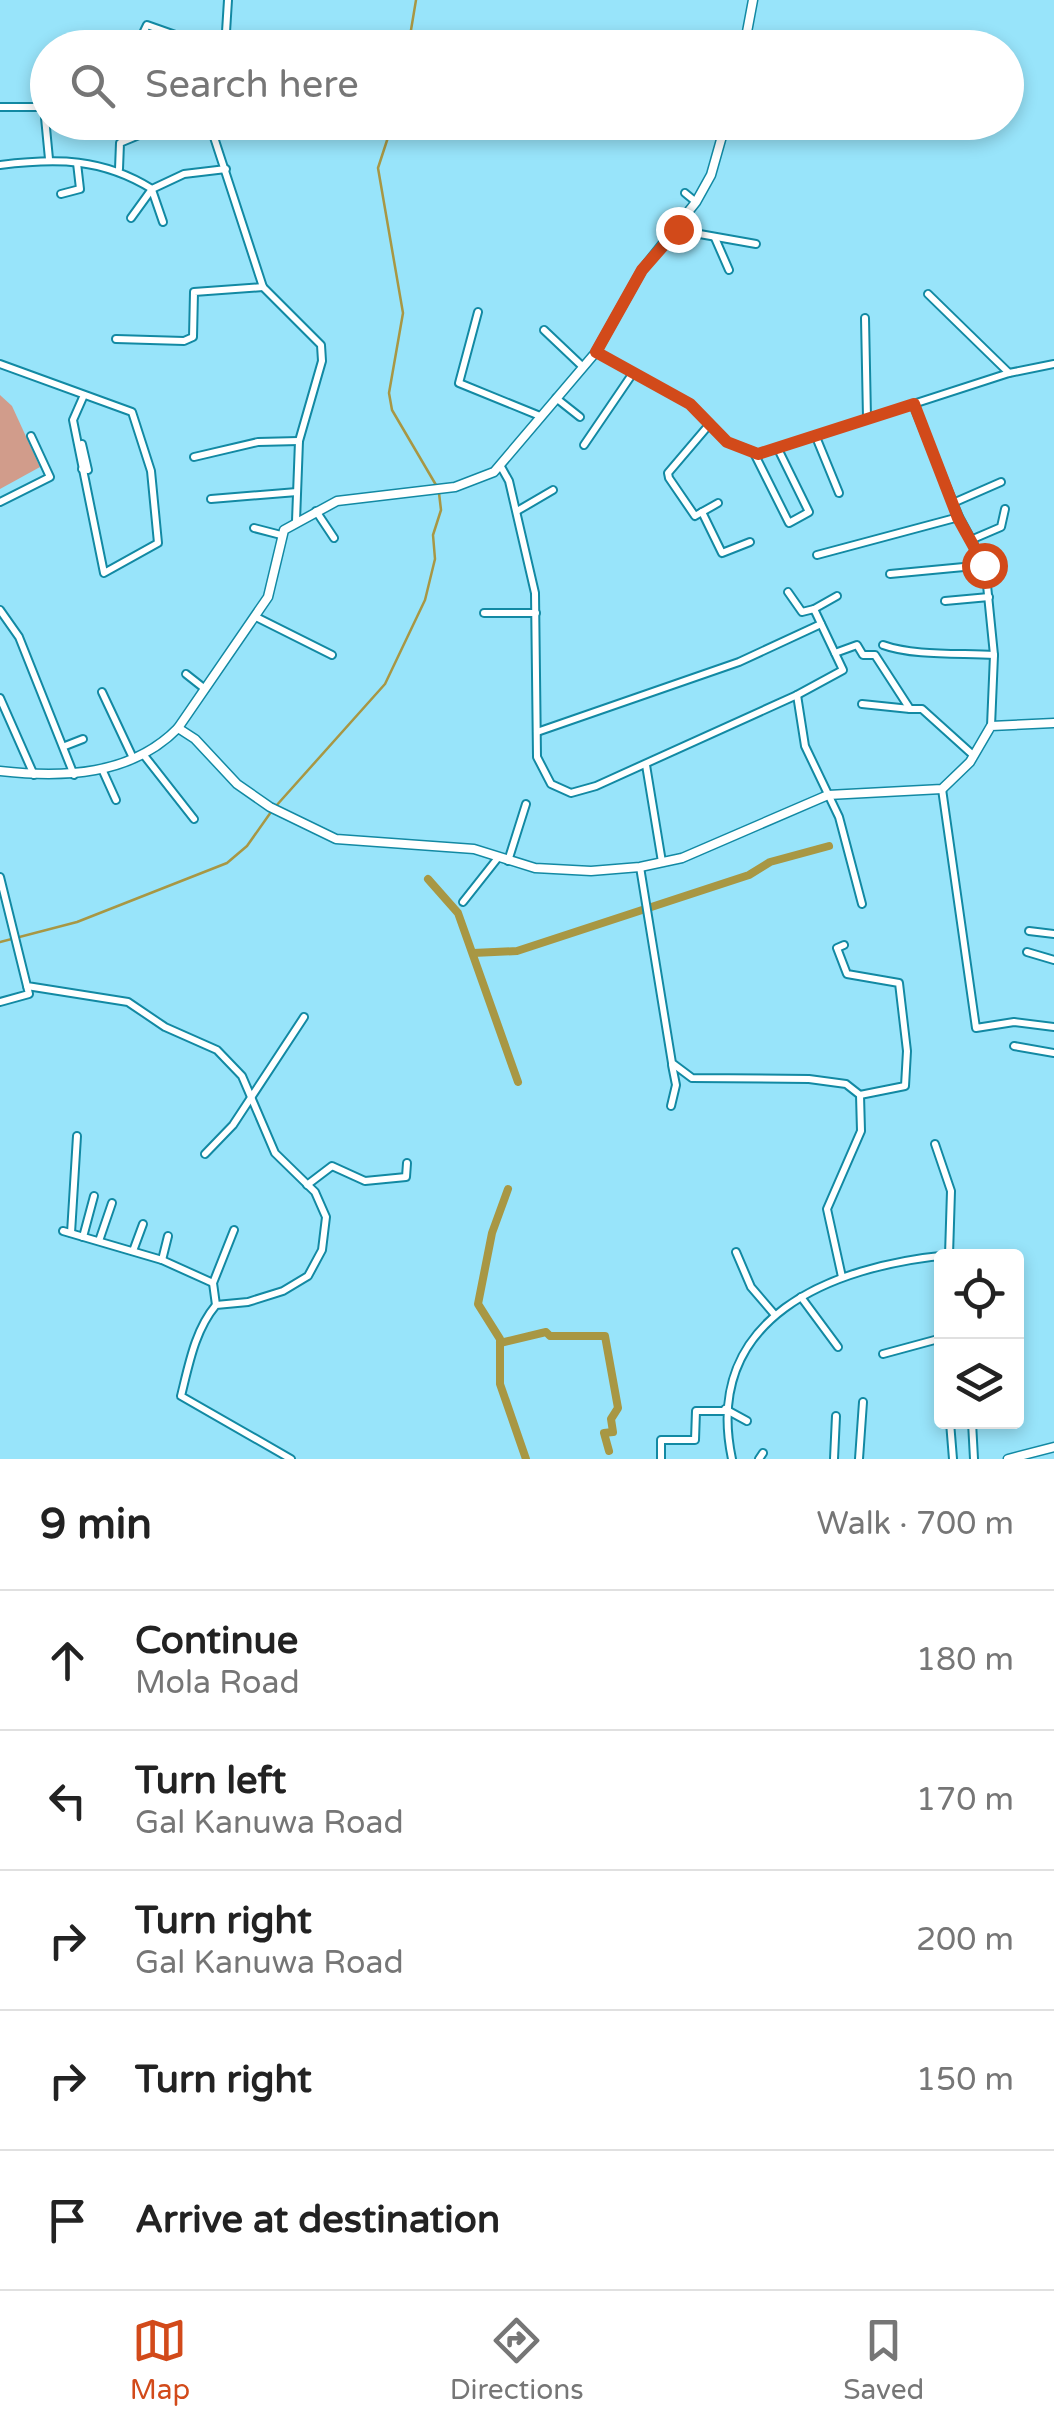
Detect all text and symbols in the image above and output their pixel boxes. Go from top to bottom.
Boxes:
search box [30,30,1024,140]
icon: search [65,58,120,113]
text: Search here [145,62,359,108]
route end [656,207,702,253]
route start [962,543,1008,589]
map controls [934,1249,1024,1429]
button: locate [934,1249,1024,1339]
button: layers [934,1339,1024,1429]
text: 9 min [40,1499,152,1550]
text: Walk · 700 m [817,1505,1014,1543]
text: Continue [135,1618,298,1664]
icon: ahead [40,1633,95,1688]
text: 180 m [916,1641,1014,1679]
text: Mola Road [135,1664,300,1702]
text: Turn left [135,1758,286,1804]
icon: left [40,1773,95,1828]
text: 170 m [916,1781,1014,1819]
text: Gal Kanuwa Road [135,1804,404,1842]
text: Turn right [135,1898,312,1944]
icon: right [40,1913,95,1968]
text: 200 m [916,1921,1014,1959]
text: Gal Kanuwa Road [135,1944,404,1982]
icon: right [40,2053,95,2108]
text: Turn right [135,2057,312,2103]
text: 150 m [916,2061,1014,2099]
icon: arrive [40,2193,95,2248]
text: Arrive at destination [135,2197,500,2243]
tab: Map [130,2313,190,2407]
tab: Directions [450,2313,584,2407]
tab: Saved [843,2313,924,2407]

